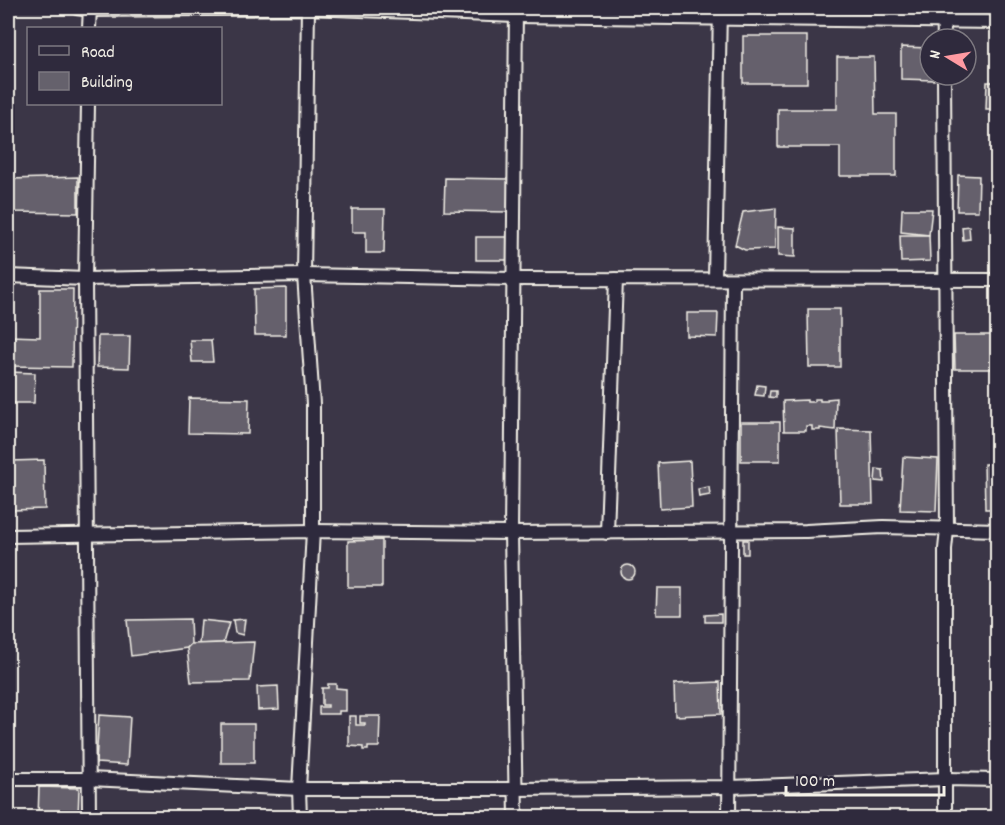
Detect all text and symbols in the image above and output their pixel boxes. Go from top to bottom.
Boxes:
legend [27,27,222,105]
north arrow [918,27,978,87]
text: Road [81,41,115,66]
text: N [924,48,948,61]
text: Building [81,71,133,96]
scale bar [786,759,944,797]
text: 100 m [795,770,835,795]

